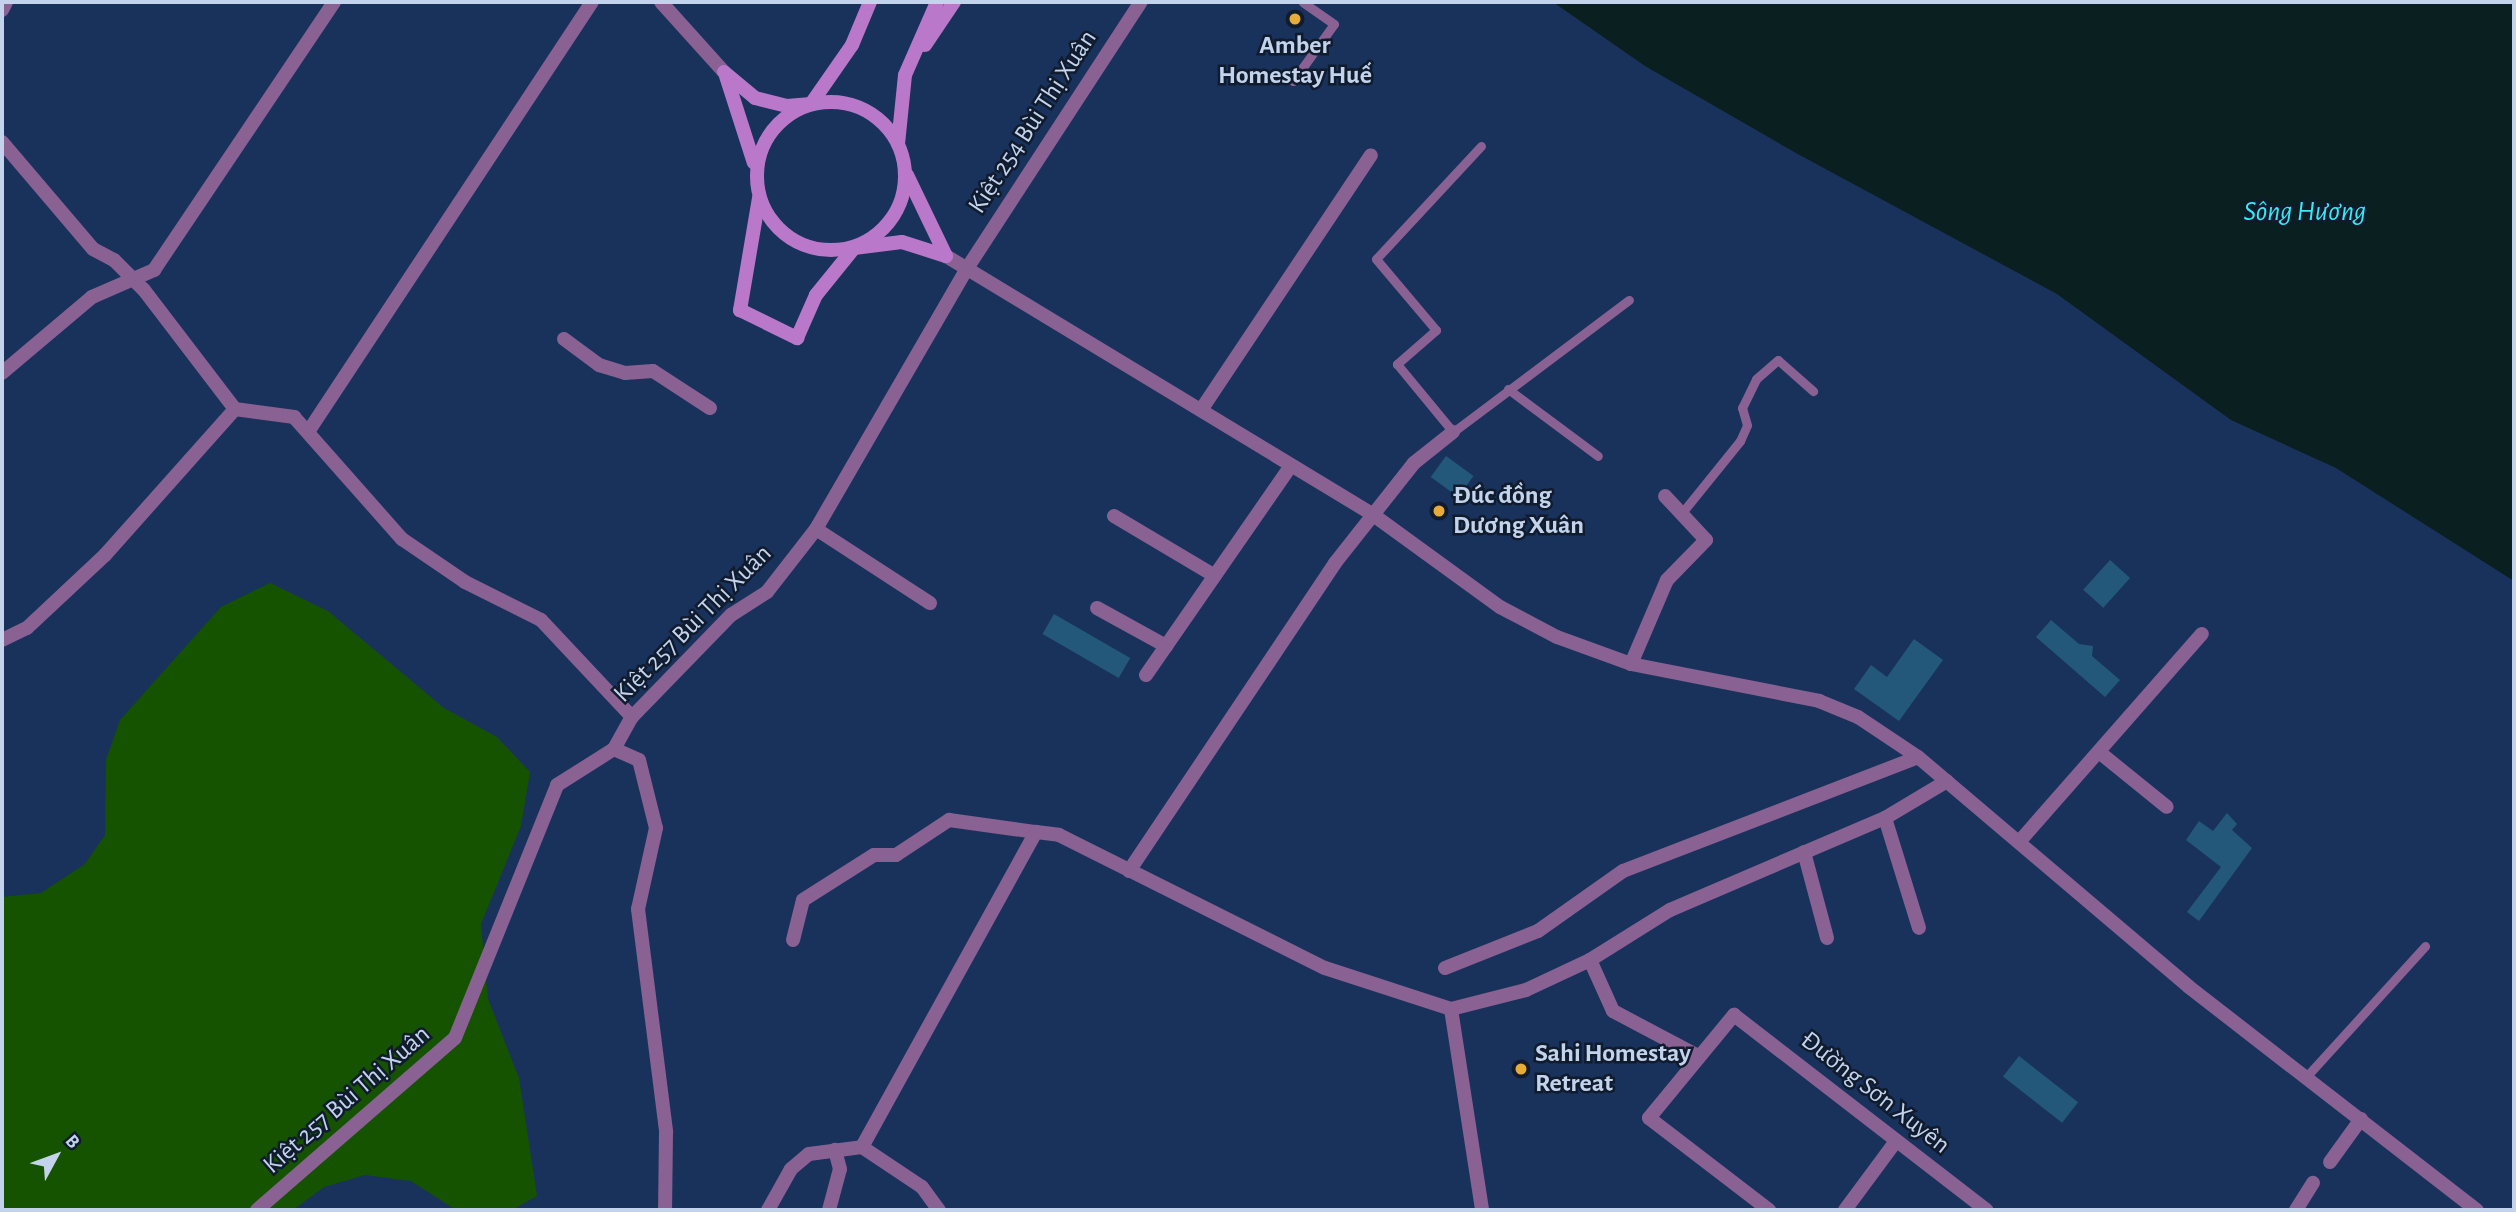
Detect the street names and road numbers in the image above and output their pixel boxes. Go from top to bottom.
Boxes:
street label: Kiệt 254 Bùi Thị Xuân [962,24,1104,220]
street label: Kiệt 257 Bùi Thị Xuân [607,538,779,710]
street label: Kiệt 257 Bùi Thị Xuân [257,1019,437,1181]
street label: Đường Sơn Xuyên [1794,1025,1956,1161]

